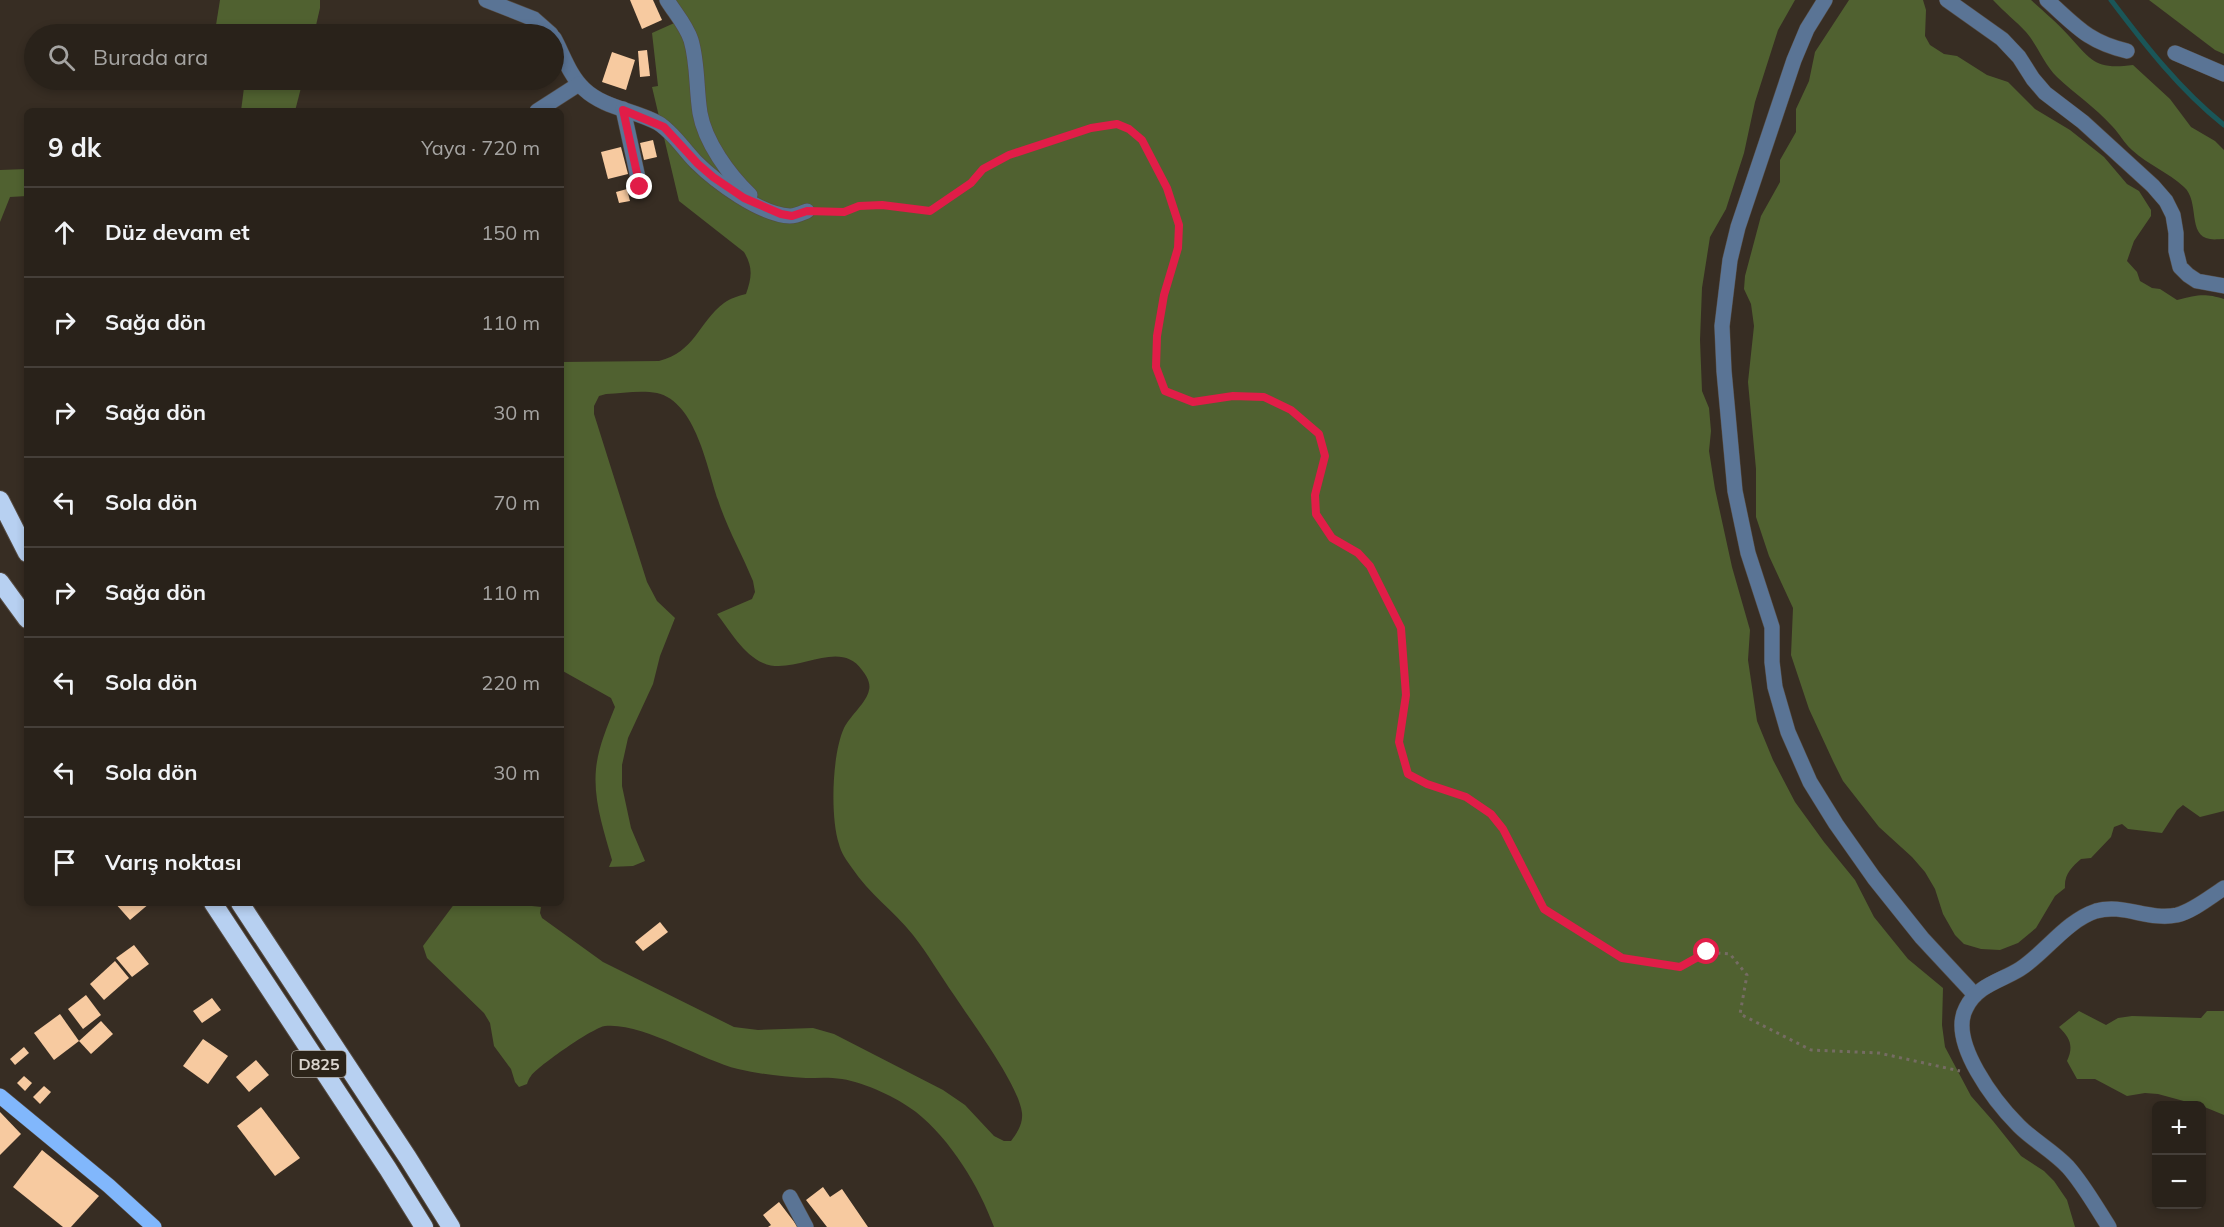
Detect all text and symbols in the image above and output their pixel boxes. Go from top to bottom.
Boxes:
search box [24,24,564,90]
icon: search [45,41,78,74]
text: Burada ara [93,43,208,71]
text: 9 dk [48,131,101,164]
text: Yaya · 720 m [421,135,540,160]
route end [626,173,652,199]
icon: ahead [48,216,81,249]
text: Düz devam et [105,218,250,246]
text: 150 m [481,220,540,245]
icon: right [48,306,81,339]
text: Sağa dön [105,308,206,336]
text: 110 m [481,310,540,335]
icon: right [48,396,81,429]
text: Sağa dön [105,398,206,426]
text: 30 m [493,400,540,425]
icon: left [48,486,81,519]
text: Sola dön [105,488,198,516]
text: 70 m [493,490,540,515]
icon: right [48,576,81,609]
text: Sağa dön [105,578,206,606]
text: 110 m [481,580,540,605]
icon: left [48,666,81,699]
text: Sola dön [105,668,198,696]
text: 220 m [481,670,540,695]
icon: left [48,756,81,789]
text: Sola dön [105,758,198,786]
text: 30 m [493,760,540,785]
icon: arrive [48,846,81,879]
text: Varış noktası [105,848,241,876]
route start [1693,938,1719,964]
road number: D825 [292,1051,346,1077]
map controls [2152,1101,2206,1209]
button: + [2152,1101,2206,1155]
button: − [2152,1155,2206,1209]

